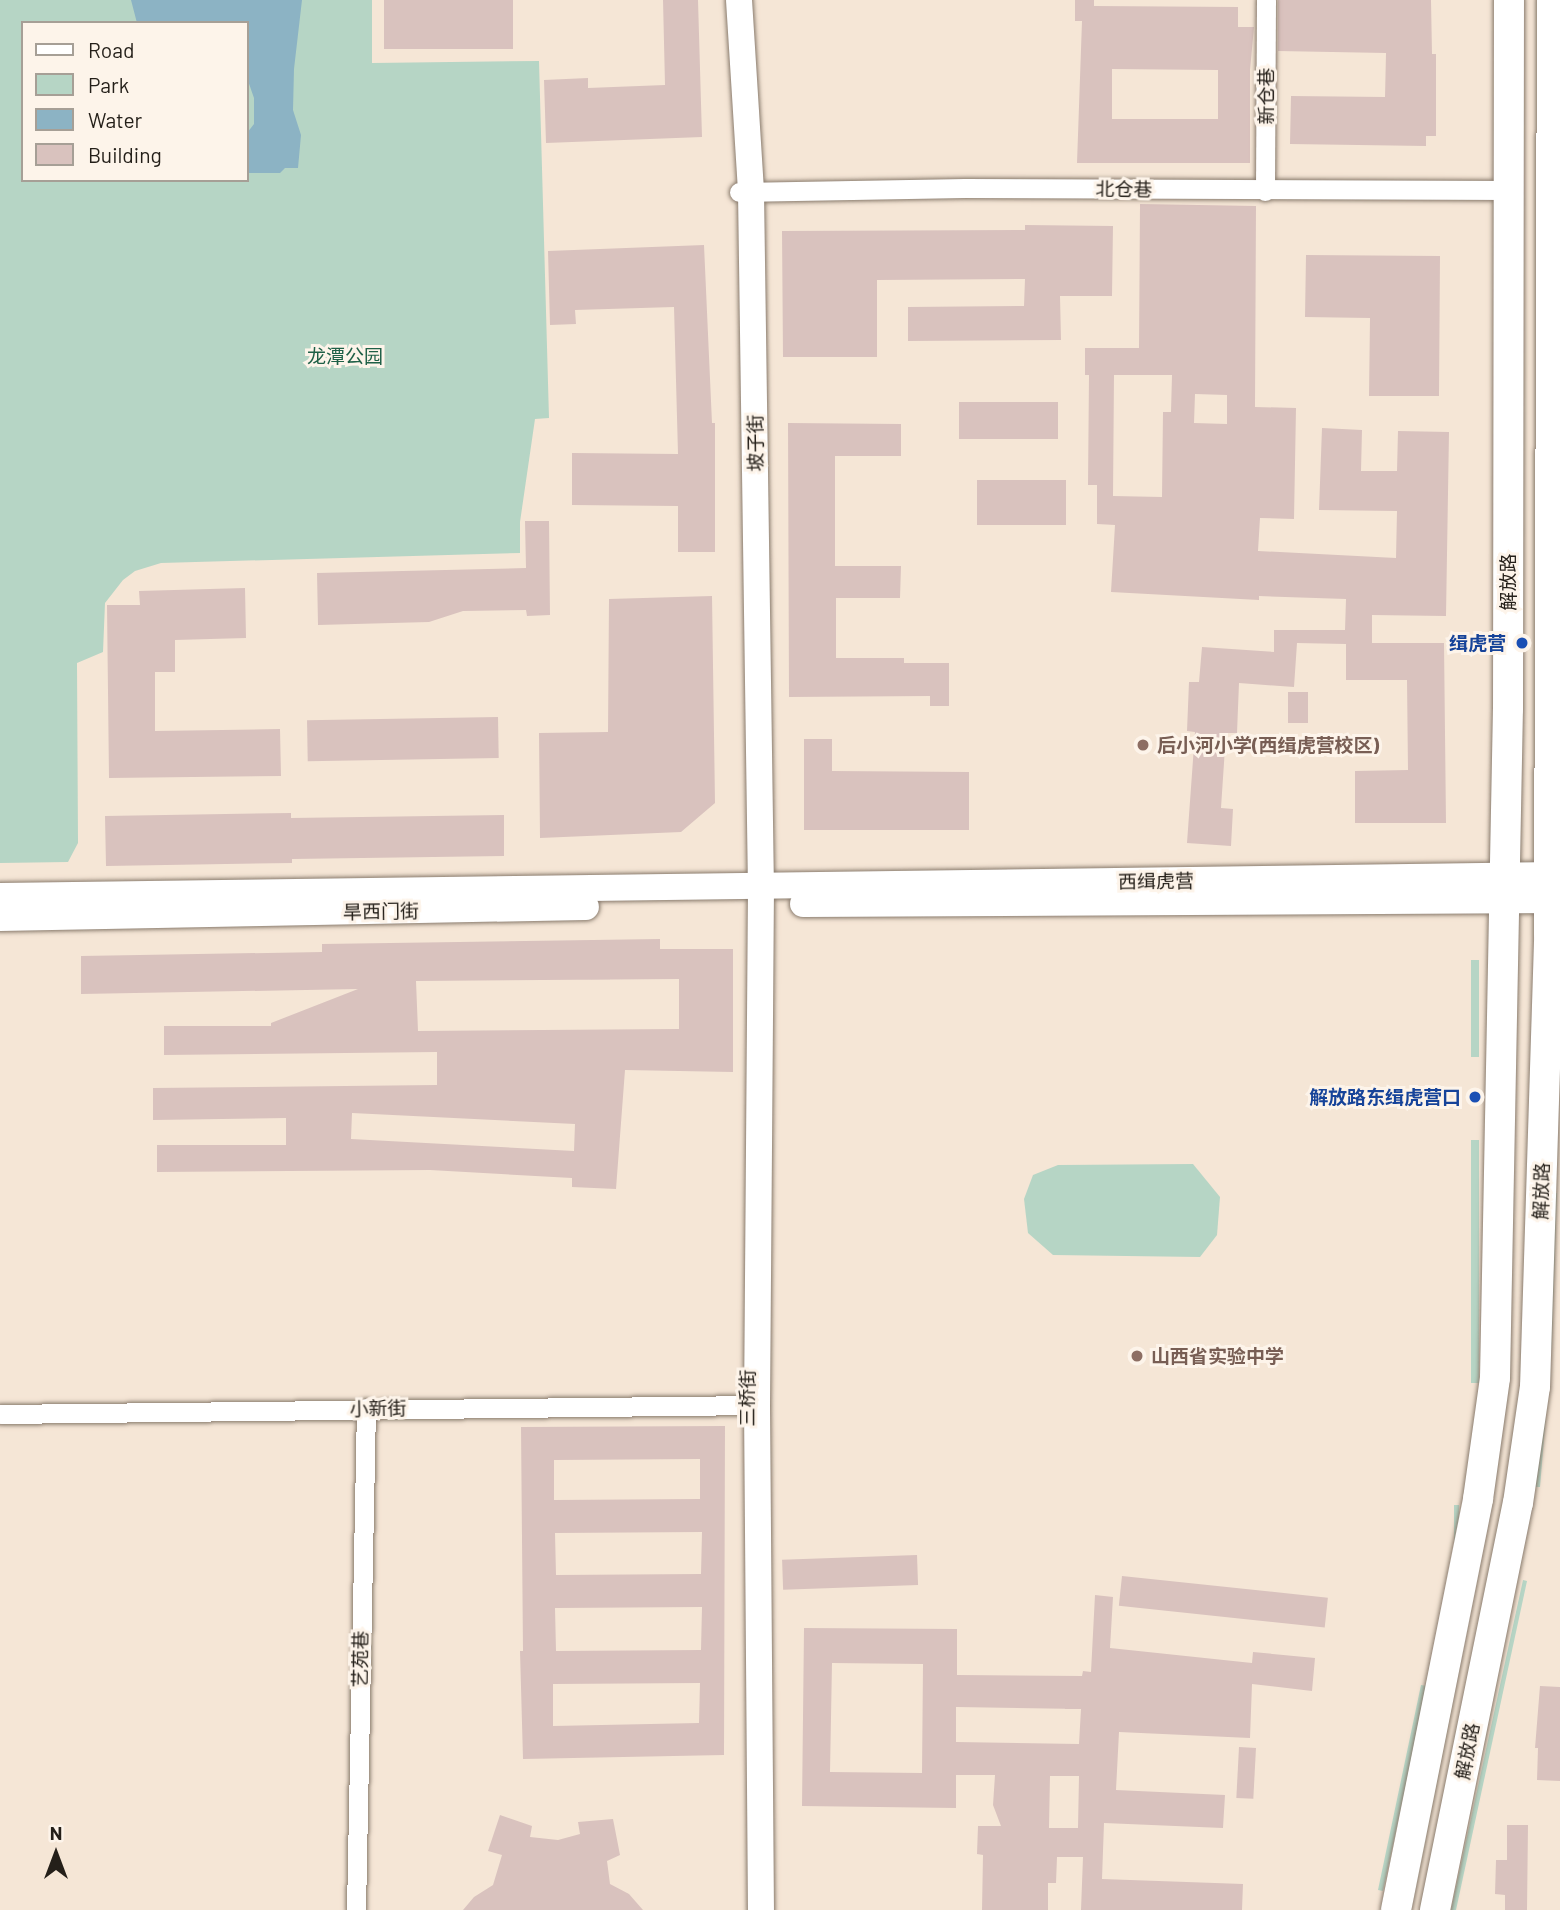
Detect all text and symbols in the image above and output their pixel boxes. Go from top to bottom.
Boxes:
legend [21,21,248,182]
text: Road [88,37,134,62]
street label: 新仓巷 [1255,68,1277,124]
text: Park [88,72,129,97]
text: Water [88,107,142,132]
text: Building [88,142,162,167]
street label: 北仓巷 [1095,177,1153,201]
park label: 龙潭公园 [307,345,383,367]
street label: 坡子街 [743,414,767,472]
street label: 解放路 [1497,554,1519,610]
place label: 缉虎营 [1449,632,1506,654]
marker: 缉虎营 [1512,633,1532,653]
place label: 后小河小学(西缉虎营校区) [1157,734,1379,756]
marker: 后小河小学(西缉虎营校区) [1135,737,1151,753]
street label: 西缉虎营 [1118,869,1194,893]
street label: 旱西门街 [343,899,419,923]
place label: 解放路东缉虎营口 [1309,1086,1461,1108]
marker: 解放路东缉虎营口 [1467,1089,1483,1105]
street label: 解放路 [1529,1162,1553,1220]
place label: 山西省实验中学 [1151,1345,1284,1367]
marker: 山西省实验中学 [1129,1348,1145,1364]
street label: 三桥街 [736,1370,758,1426]
street label: 小新街 [349,1396,407,1420]
street label: 艺苑巷 [348,1630,372,1688]
street label: 解放路 [1450,1721,1484,1781]
north arrow [21,1819,91,1889]
text: N [50,1821,62,1844]

